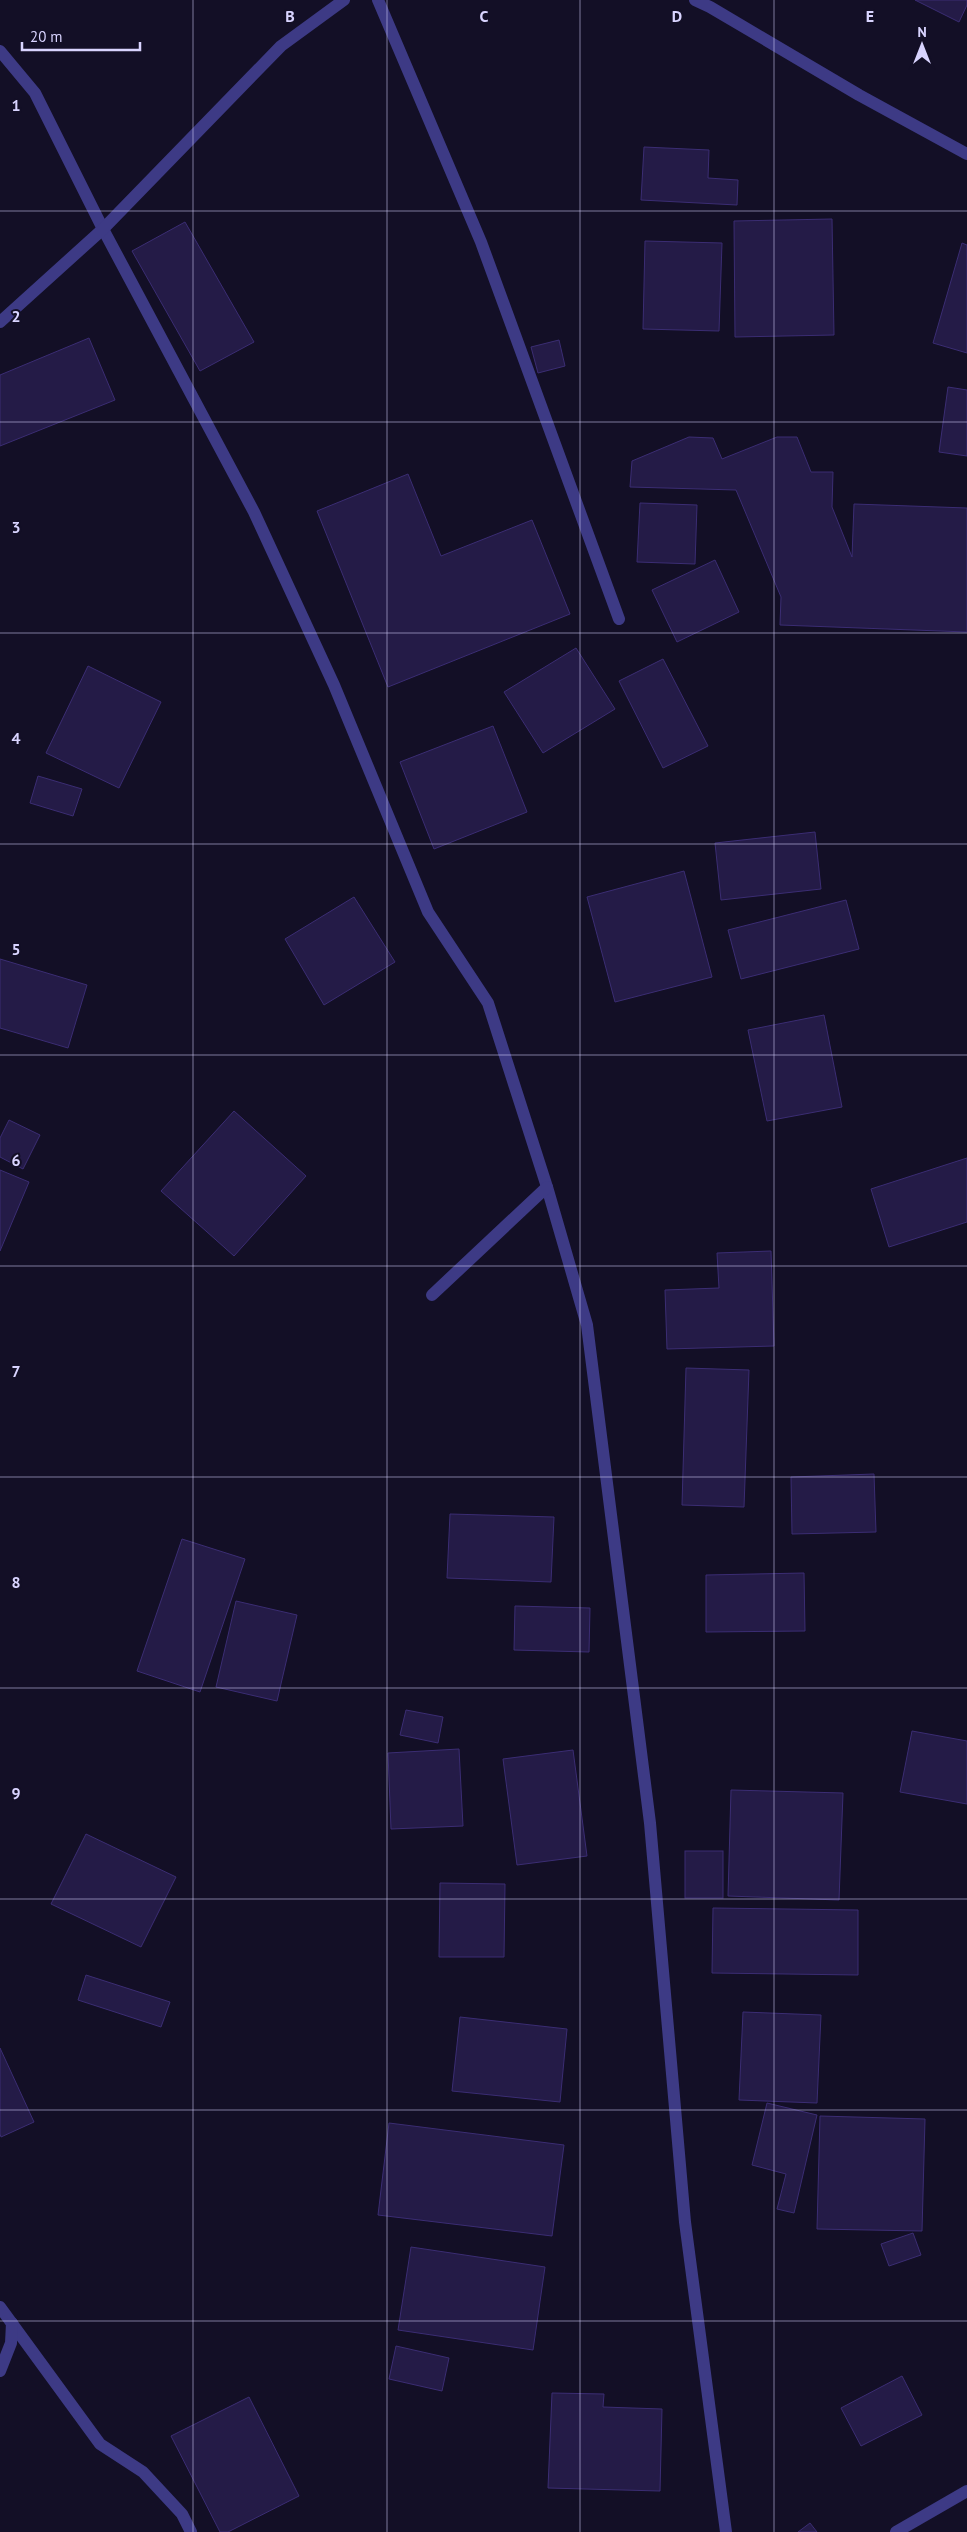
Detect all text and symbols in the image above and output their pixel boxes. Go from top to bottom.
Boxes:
text: B [285,6,295,26]
text: C [480,6,489,26]
text: D [672,6,682,26]
text: E [866,6,874,26]
scale bar [22,20,140,52]
north arrow [897,20,947,70]
text: N [917,23,927,41]
text: 20 m [30,27,63,46]
text: 1 [11,95,21,115]
text: 2 [11,306,21,326]
text: 3 [11,517,21,537]
text: 4 [11,728,21,748]
text: 5 [11,939,21,959]
text: 6 [11,1150,21,1170]
text: 7 [11,1361,21,1381]
text: 8 [11,1572,21,1592]
text: 9 [11,1783,21,1803]

